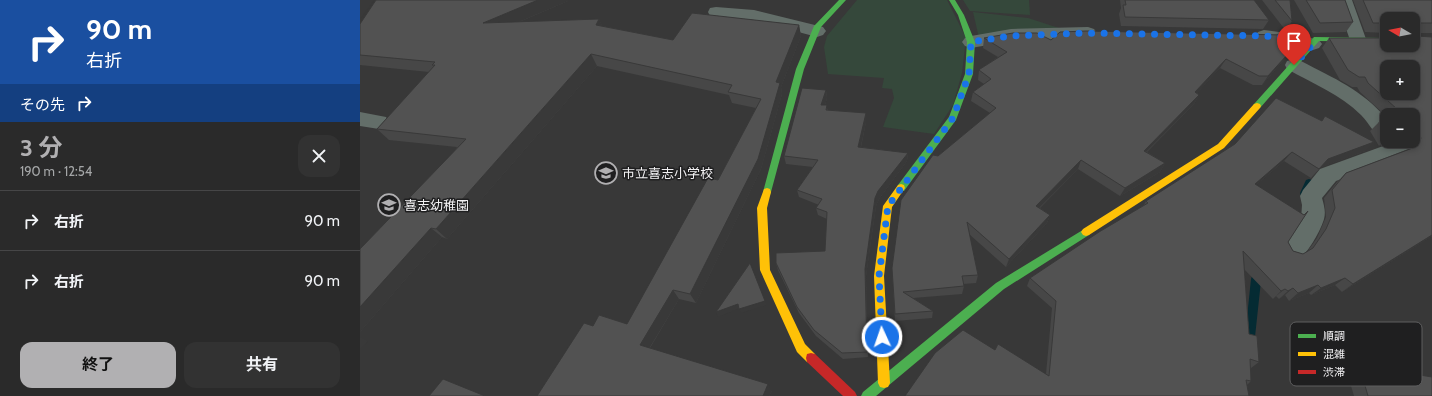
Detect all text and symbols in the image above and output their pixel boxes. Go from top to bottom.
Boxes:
text: 90 m [86,12,152,46]
north arrow [1380,12,1420,52]
map controls [1380,12,1420,148]
icon: right [20,16,72,68]
pin [1277,24,1311,65]
icon: arrive [1283,30,1305,52]
text: 右折 [86,50,122,72]
button: + [1380,60,1420,100]
icon: right [73,92,95,114]
text: その先 [20,96,65,114]
button: − [1380,108,1420,148]
text: 3 分 [20,133,62,162]
button: close [298,135,340,177]
school or university icon: 市立喜志小学校 [593,160,619,186]
text: 190 m · 12:54 [20,163,92,179]
place label: 市立喜志小学校 [622,165,713,181]
school or university icon: 喜志幼稚園 [376,192,402,218]
place label: 喜志幼稚園 [404,197,469,213]
icon: right [20,210,42,232]
text: 90 m [304,212,340,230]
text: 右折 [54,213,84,231]
icon: right [20,270,42,292]
text: 90 m [304,272,340,290]
text: 右折 [54,273,84,291]
position arrow [861,316,903,358]
legend [1290,322,1422,386]
text: 順調 [1323,329,1345,343]
button: 終了 [20,342,176,388]
button: 共有 [184,342,340,388]
text: 混雑 [1323,347,1345,361]
text: 渋滞 [1323,365,1345,379]

